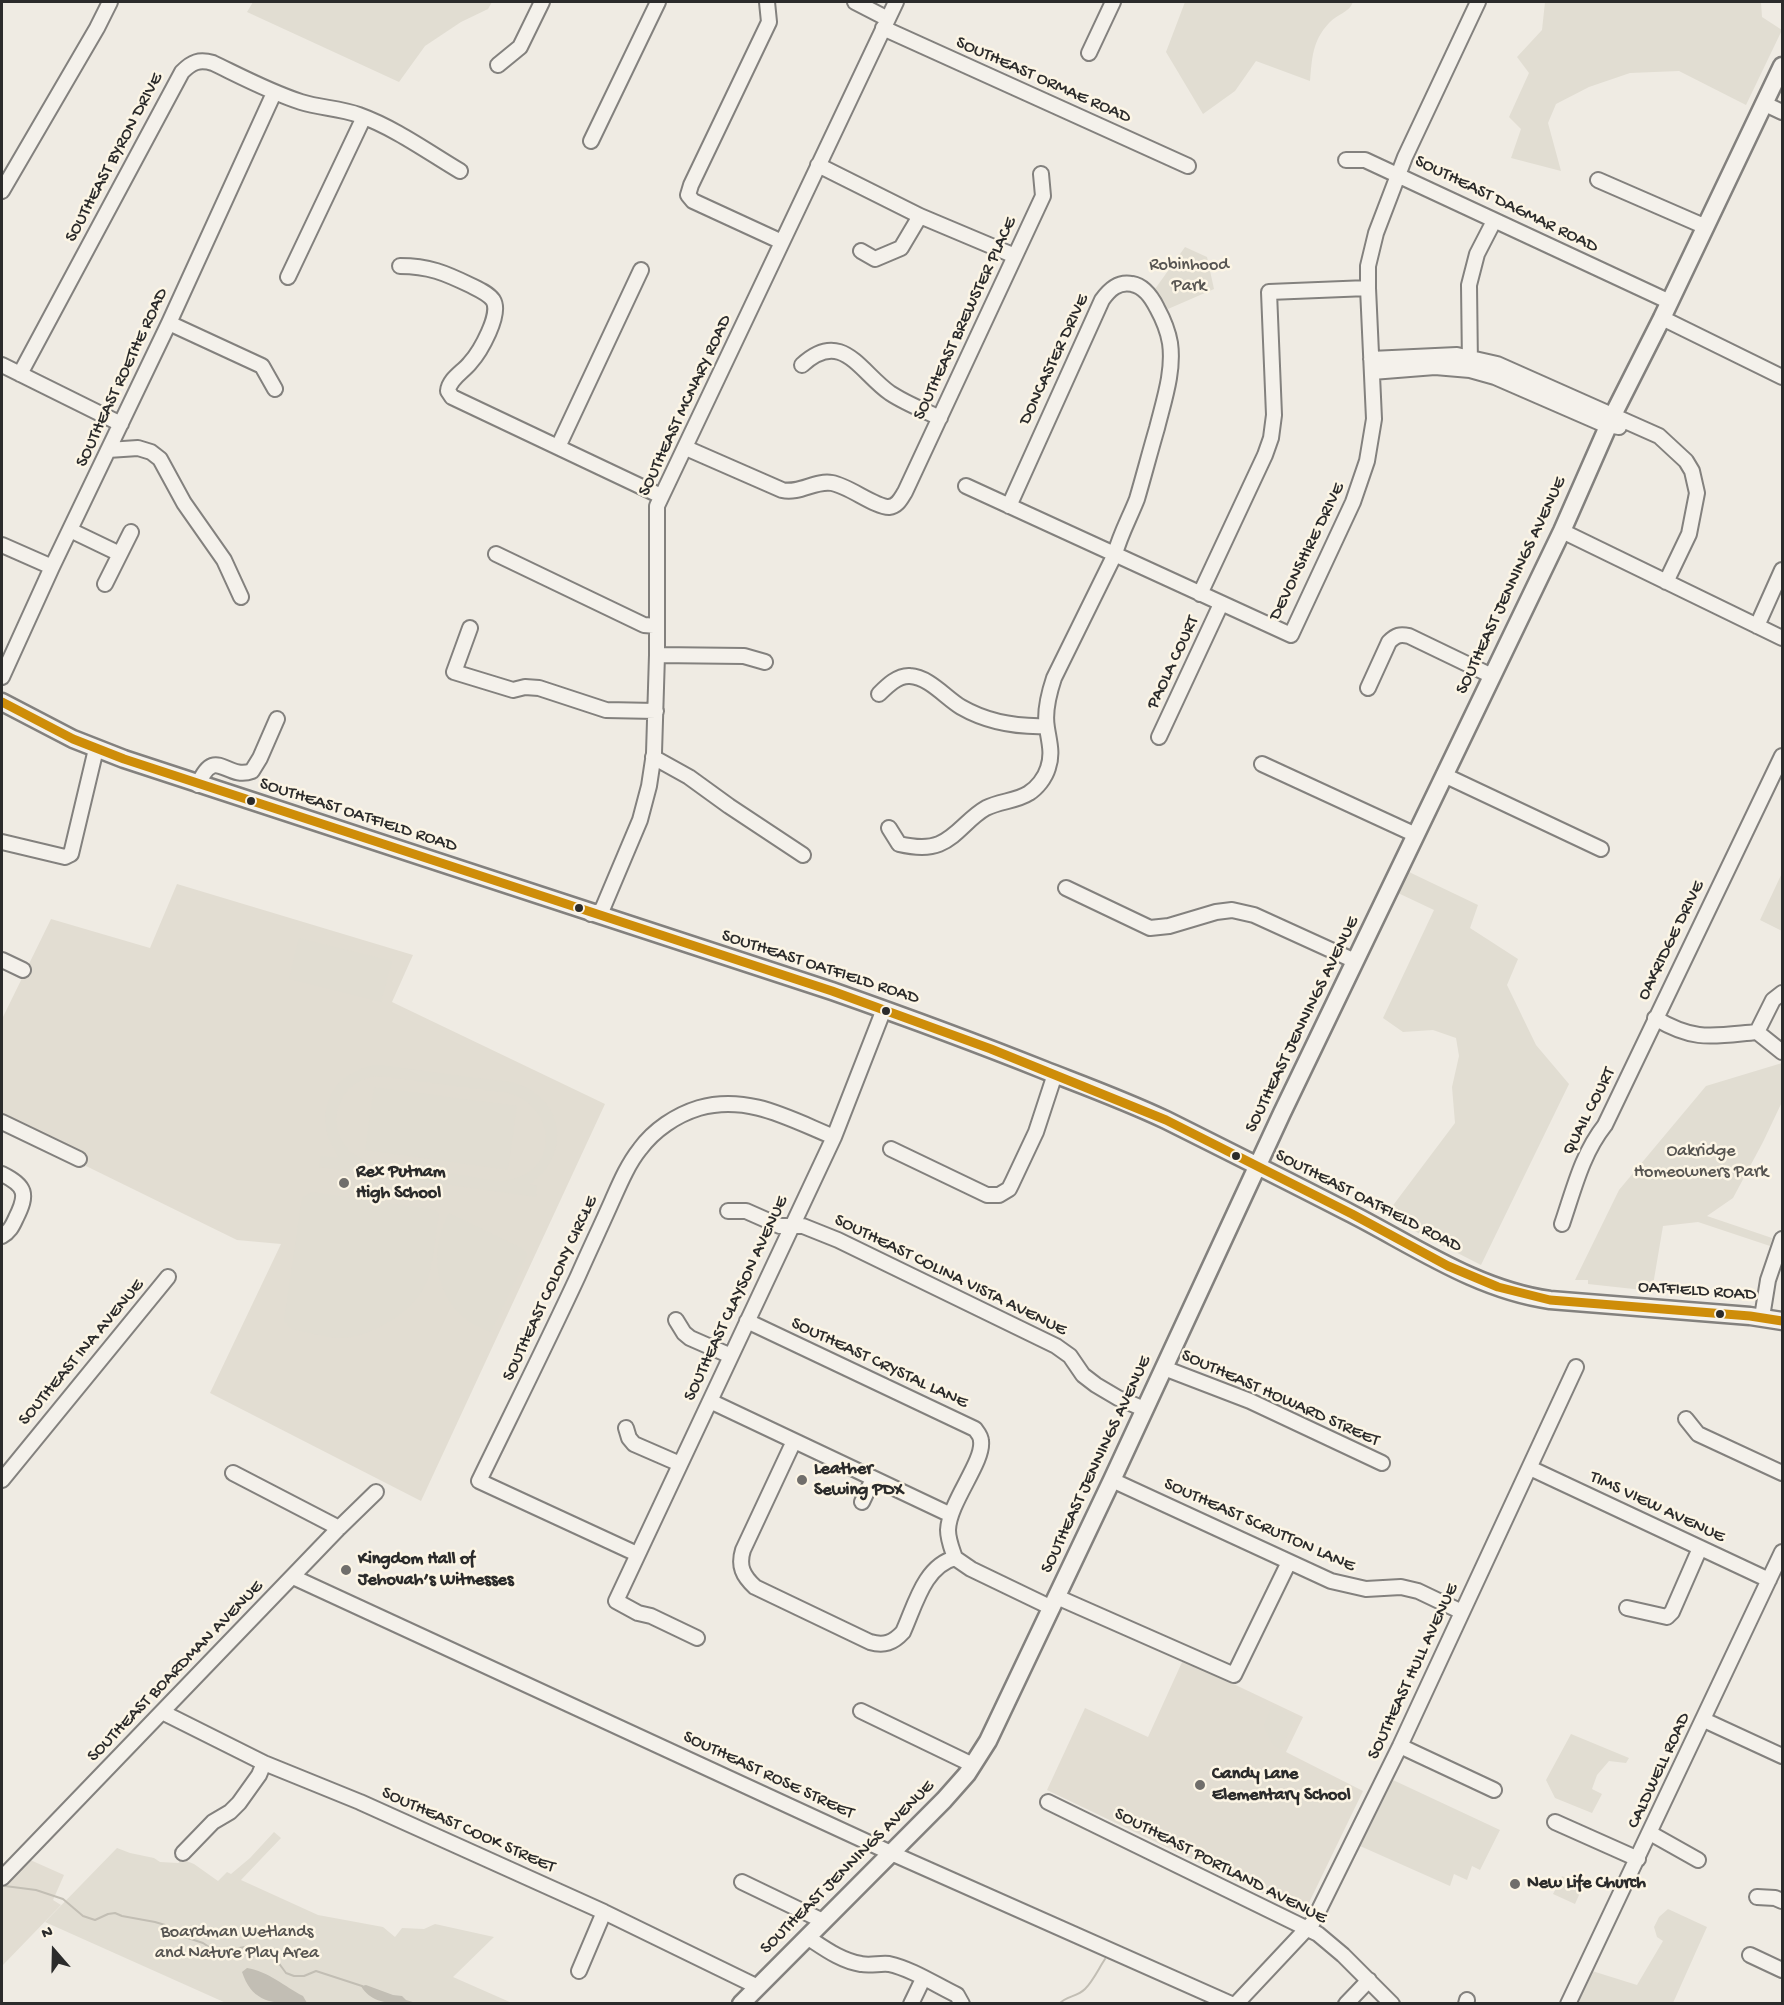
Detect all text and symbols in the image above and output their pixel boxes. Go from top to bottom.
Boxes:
street label: SOUTHEAST ORMAE ROAD [952,33,1134,129]
street label: SOUTHEAST BYRON DRIVE [61,70,169,246]
street label: SOUTHEAST DAGMAR ROAD [1411,151,1601,259]
street label: SOUTHEAST BREWSTER PLACE [909,214,1023,424]
park label: Robinhood Park [1149,255,1229,298]
street label: SOUTHEAST ROETHE ROAD [72,285,174,471]
street label: DONCASTER DRIVE [1015,291,1095,429]
street label: SOUTHEAST MCNARY ROAD [634,312,738,500]
street label: SOUTHEAST JENNINGS AVENUE [1452,474,1572,698]
street label: DEVONSHIRE DRIVE [1265,480,1351,624]
street label: PAOLA COURT [1143,613,1205,713]
street label: SOUTHEAST OATFIELD ROAD [256,774,460,858]
unlabelled marker [245,795,257,807]
street label: OAKRIDGE DRIVE [1634,878,1710,1004]
unlabelled marker [573,902,585,914]
street label: SOUTHEAST JENNINGS AVENUE [1241,913,1365,1137]
street label: SOUTHEAST OATFIELD ROAD [718,926,922,1010]
unlabelled marker [880,1005,892,1017]
street label: QUAIL COURT [1559,1064,1621,1160]
park label: Oakridge Homeowners Park [1634,1141,1768,1184]
street label: SOUTHEAST OATFIELD ROAD [1271,1146,1465,1258]
unlabelled marker [1230,1150,1242,1162]
place label: Rex Putnam High School [356,1162,445,1204]
marker: Rex Putnam High School [337,1176,351,1190]
street label: SOUTHEAST COLONY CIRCLE [499,1193,603,1385]
street label: SOUTHEAST CLAYSON AVENUE [680,1193,794,1405]
street label: SOUTHEAST COLINA VISTA AVENUE [830,1210,1070,1342]
street label: SOUTHEAST INA AVENUE [14,1275,150,1431]
street label: OATFIELD ROAD [1637,1277,1757,1307]
unlabelled marker [1714,1308,1726,1320]
street label: SOUTHEAST CRYSTAL LANE [787,1314,971,1414]
street label: SOUTHEAST HOWARD STREET [1178,1345,1382,1453]
street label: SOUTHEAST JENNINGS AVENUE [1037,1353,1157,1577]
place label: Leather Sewing PDX [814,1459,904,1502]
street label: TIMS VIEW AVENUE [1586,1467,1728,1549]
marker: Leather Sewing PDX [795,1473,809,1487]
street label: SOUTHEAST SCRUTTON LANE [1160,1474,1358,1578]
place label: Kingdom Hall of Jehovah’s Witnesses [358,1549,514,1592]
marker: Kingdom Hall of Jehovah’s Witnesses [339,1563,353,1577]
street label: SOUTHEAST BOARDMAN AVENUE [83,1577,269,1767]
street label: SOUTHEAST HULL AVENUE [1364,1581,1464,1763]
street label: CALDWELL ROAD [1624,1710,1696,1832]
street label: SOUTHEAST ROSE STREET [679,1727,857,1825]
place label: Candy Lane Elementary School [1212,1764,1351,1806]
street label: SOUTHEAST JENNINGS AVENUE [756,1776,940,1960]
marker: Candy Lane Elementary School [1193,1778,1207,1792]
street label: SOUTHEAST COOK STREET [378,1783,558,1879]
street label: SOUTHEAST PORTLAND AVENUE [1110,1804,1330,1930]
place label: New Life Church [1527,1873,1646,1895]
marker: New Life Church [1508,1877,1522,1891]
north arrow [24,1921,84,1981]
park label: Boardman Wetlands and Nature Play Area [155,1922,319,1964]
text: N [40,1923,56,1944]

